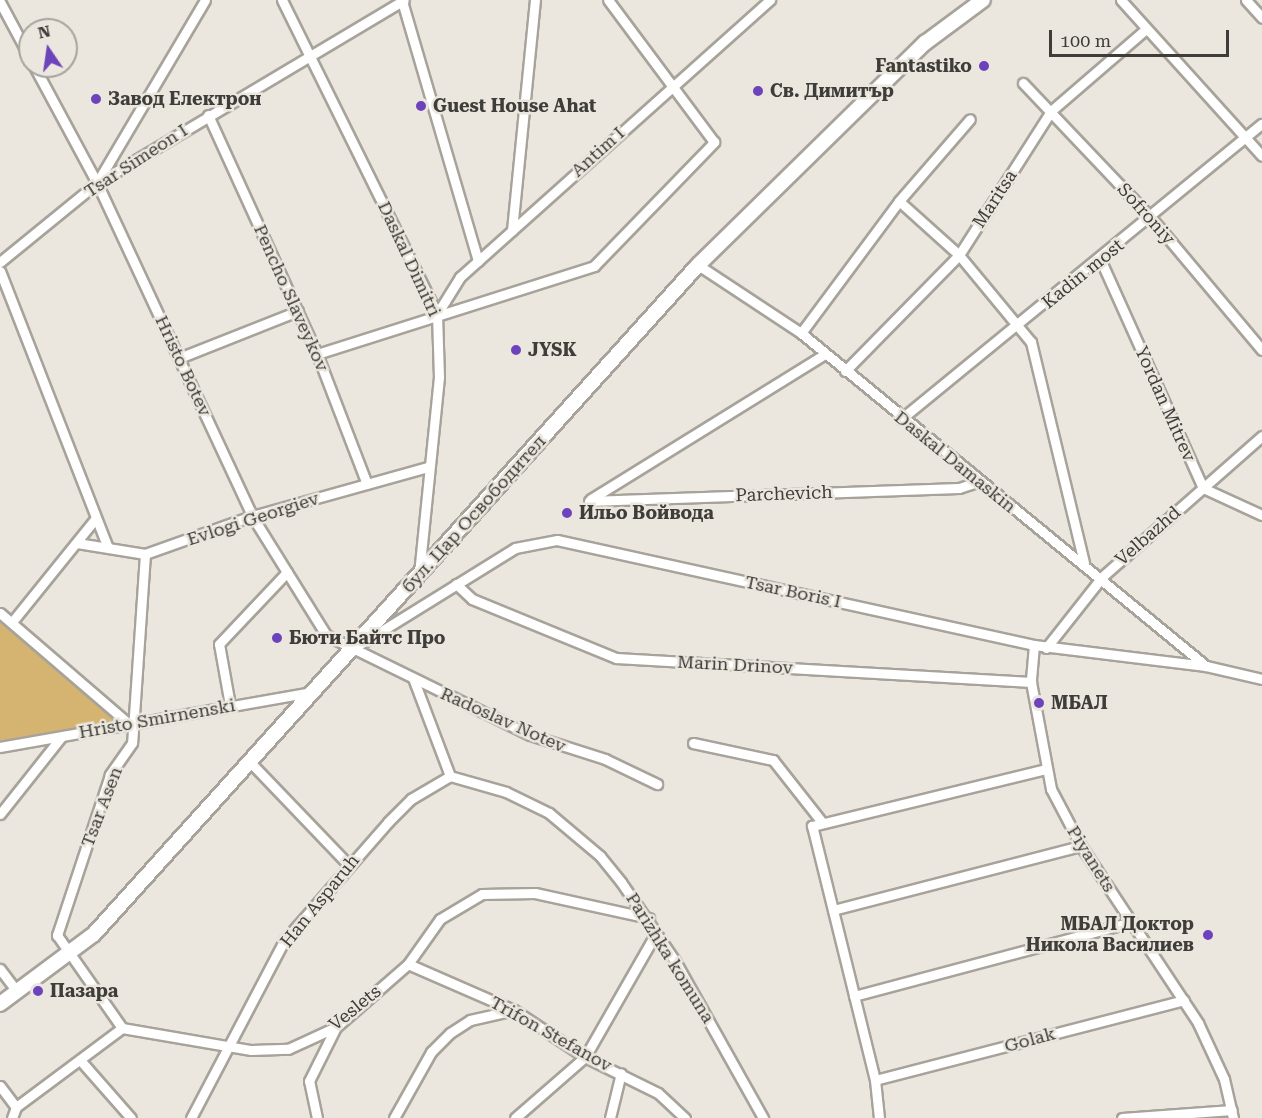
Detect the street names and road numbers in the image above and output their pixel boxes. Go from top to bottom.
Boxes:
street label: Tsar Simeon I [80,120,192,202]
street label: Antim I [567,122,629,182]
street label: Maritsa [968,166,1022,232]
street label: Sofroniy [1113,179,1179,249]
street label: Daskal Dimitri [373,198,445,320]
street label: Pencho Slaveykov [249,221,333,375]
street label: Kadin most [1038,235,1128,313]
street label: Hristo Botev [150,312,216,420]
street label: Yordan Mitrev [1130,343,1200,465]
street label: Daskal Damaskin [890,406,1020,518]
street label: бул. Цар Освободител [397,431,551,597]
street label: Parchevich [735,482,833,506]
street label: Evlogi Georgiev [184,487,322,551]
street label: Velbazhd [1111,502,1185,570]
street label: Tsar Boris I [743,571,843,613]
street label: Marin Drinov [677,651,793,679]
street label: Radoslav Notev [437,683,569,757]
street label: Hristo Smirnenski [77,695,237,743]
street label: Tsar Asen [77,764,127,850]
street label: Piyanets [1062,822,1120,896]
street label: Han Asparuh [276,850,364,952]
street label: Parizhka komuna [621,889,719,1027]
street label: Veslets [325,980,385,1036]
street label: Trifon Stefanov [486,992,616,1076]
street label: Golak [1002,1023,1058,1057]

